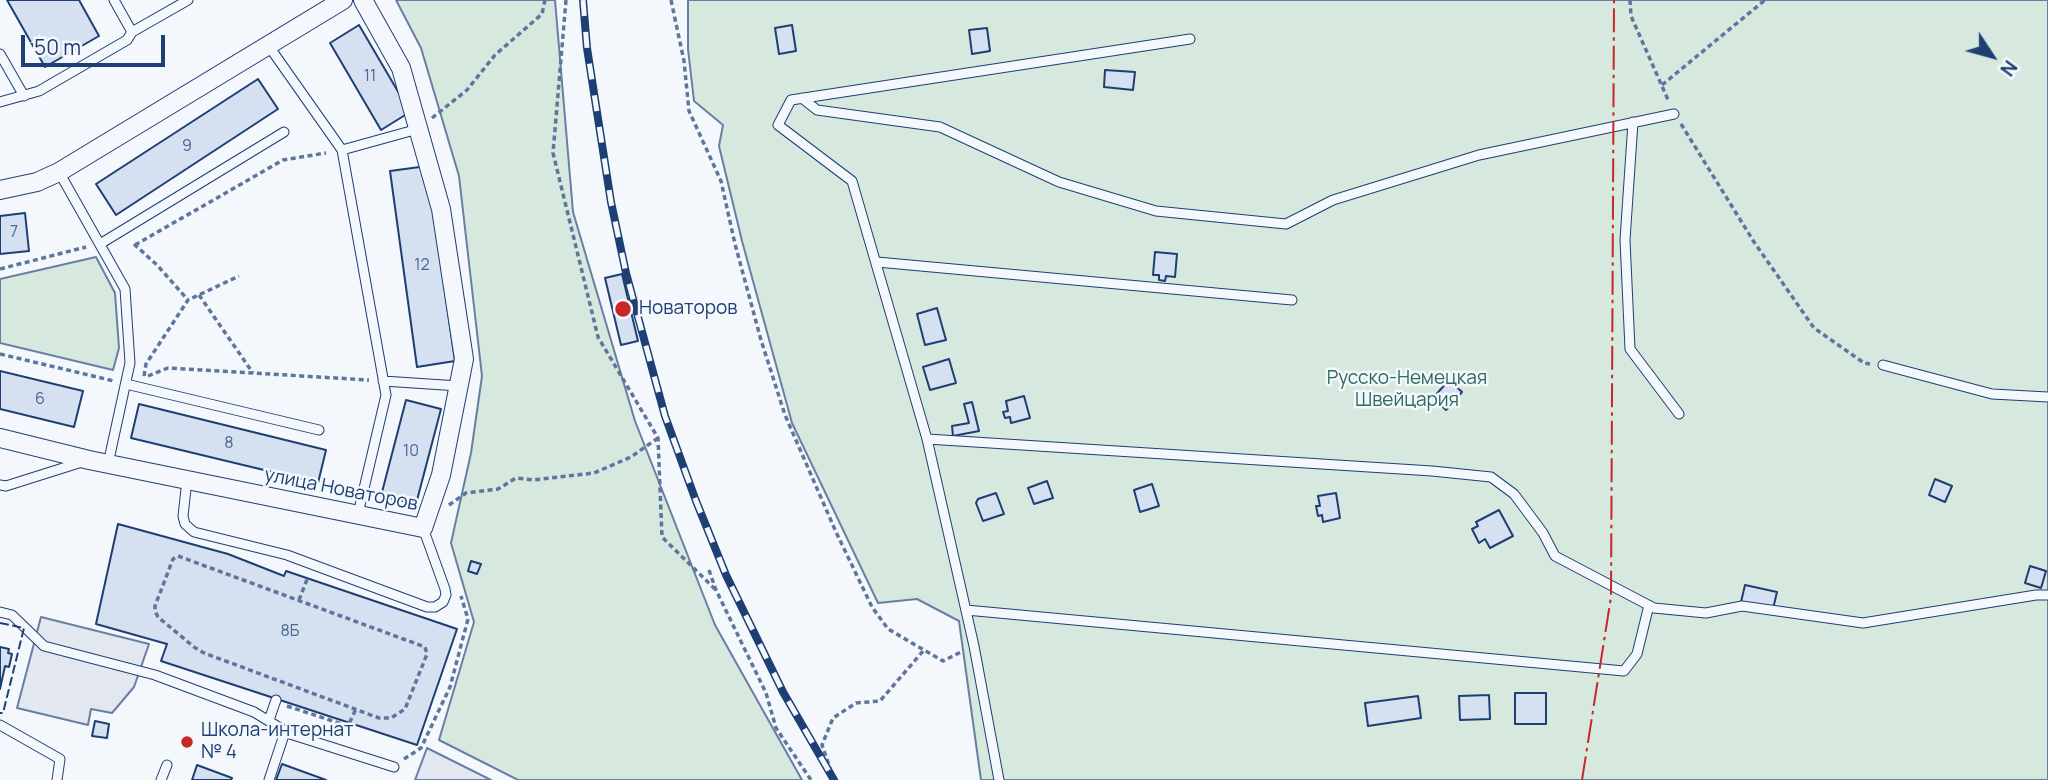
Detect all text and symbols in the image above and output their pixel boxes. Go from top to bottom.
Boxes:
scale bar [24,21,168,65]
north arrow [1957,21,2027,91]
text: 50 m [34,33,81,61]
text: N [1994,55,2024,82]
house number: 11 [364,67,376,87]
house number: 9 [182,137,192,157]
house number: 7 [10,223,18,243]
house number: 12 [414,256,430,276]
place label: Новаторов [639,298,737,320]
marker: Новаторов [613,299,633,319]
park label: Русско-Немецкая Швейцария [1327,368,1487,412]
house number: 6 [35,390,45,410]
house number: 8 [224,434,234,454]
house number: 10 [403,442,419,462]
street label: улица Новаторов [262,464,420,516]
house number: 8Б [281,622,299,642]
place label: Школа-интернат № 4 [201,720,354,764]
marker: Школа-интернат № 4 [179,734,195,750]

